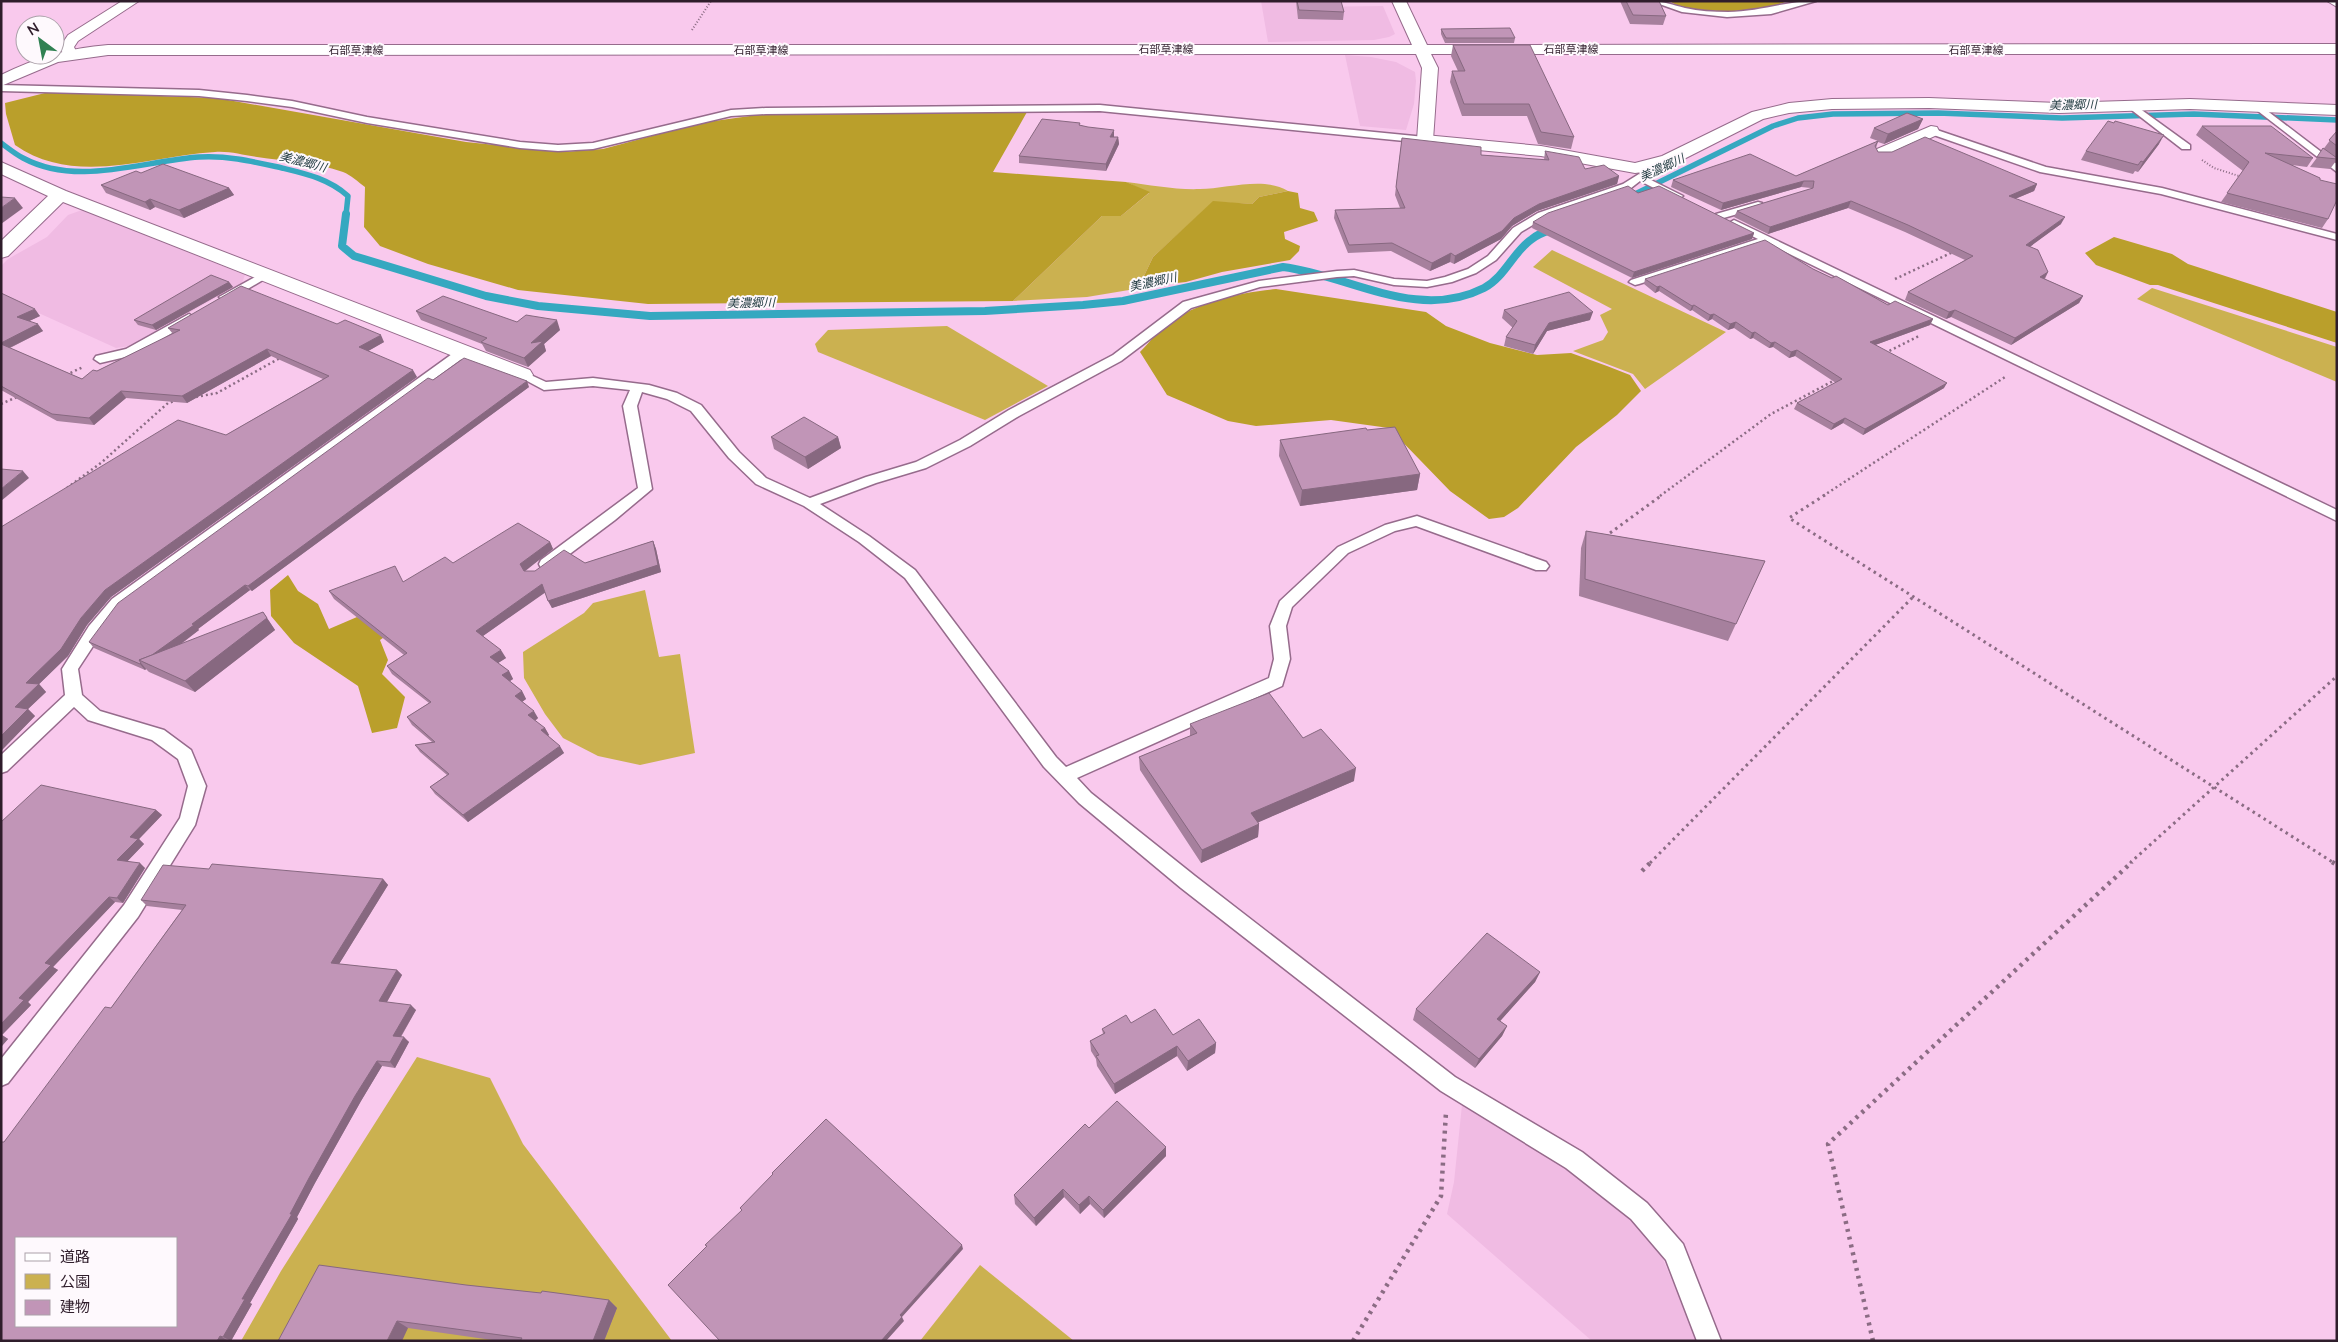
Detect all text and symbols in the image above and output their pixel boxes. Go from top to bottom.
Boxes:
north arrow [15,15,65,65]
text: N [24,18,42,39]
street label: 石部草津線 [1139,42,1194,55]
street label: 石部草津線 [1544,42,1599,55]
street label: 石部草津線 [329,43,384,56]
street label: 石部草津線 [734,43,789,56]
street label: 石部草津線 [1949,43,2004,56]
water label: 美濃郷川 [2049,97,2099,112]
water label: 美濃郷川 [278,148,330,175]
water label: 美濃郷川 [1637,150,1689,184]
water label: 美濃郷川 [1128,269,1180,294]
water label: 美濃郷川 [727,295,777,310]
legend [15,1237,178,1327]
text: 道路 [60,1247,90,1265]
text: 公園 [60,1272,90,1290]
text: 建物 [60,1297,90,1315]

